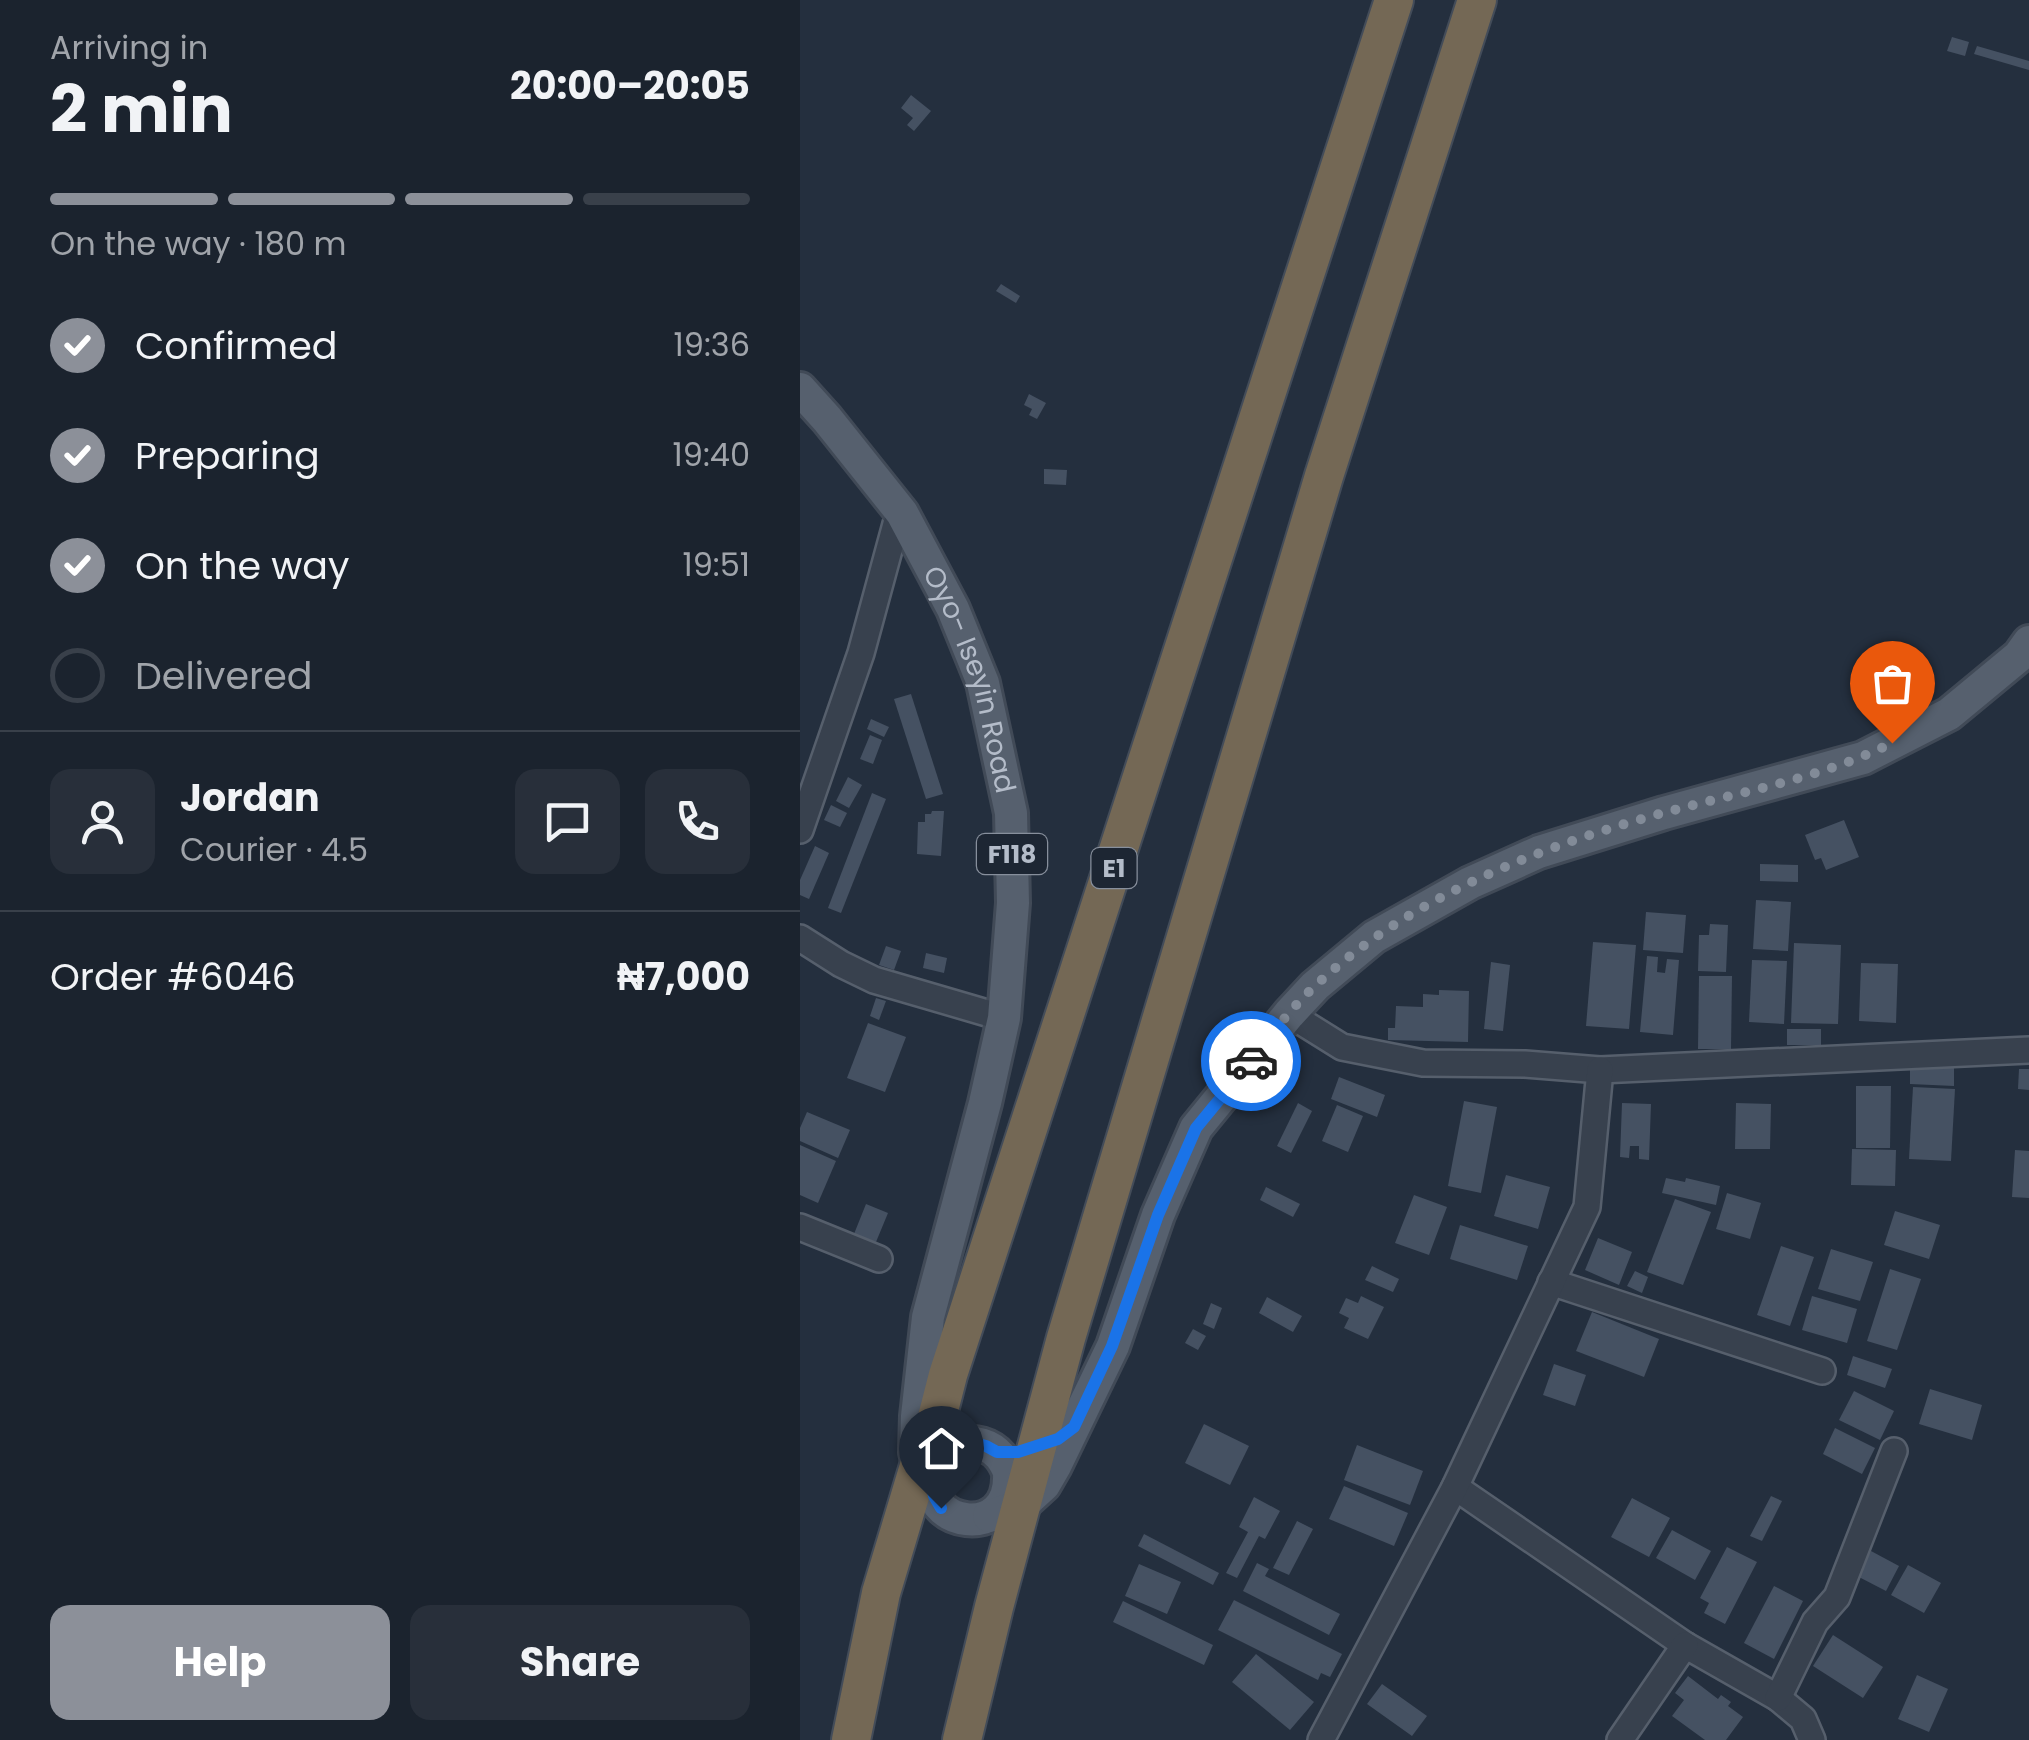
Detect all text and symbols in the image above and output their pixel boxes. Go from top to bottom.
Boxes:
text: Arriving in [50,25,208,70]
text: 20:00–20:05 [510,59,750,112]
text: 2 min [50,64,233,155]
text: On the way · 180 m [50,221,346,266]
icon: check [50,318,105,373]
text: Confirmed [135,319,337,372]
text: 19:36 [674,322,750,367]
icon: check [50,428,105,483]
text: Preparing [135,429,320,482]
text: 19:40 [673,432,750,477]
icon: check [50,538,105,593]
text: On the way [135,539,349,592]
text: 19:51 [682,542,750,587]
street label: Oyo- Iseyin Road [914,559,1026,797]
pin [1850,641,1935,744]
text: Delivered [135,649,312,702]
icon: bag [1865,656,1920,711]
button: person [50,769,155,874]
button: chat [515,769,620,874]
button: phone [645,769,750,874]
text: Jordan [180,771,320,824]
text: Courier · 4.5 [180,827,368,872]
road number: F118 [977,834,1047,874]
road number: E1 [1092,848,1136,888]
text: Order #6046 [50,950,296,1003]
text: ₦7,000 [617,950,750,1003]
courier [1201,1011,1301,1111]
icon: car [1224,1034,1279,1089]
pin [899,1406,984,1509]
icon: home [914,1421,969,1476]
button: Help [50,1605,390,1720]
button: Share [410,1605,750,1720]

